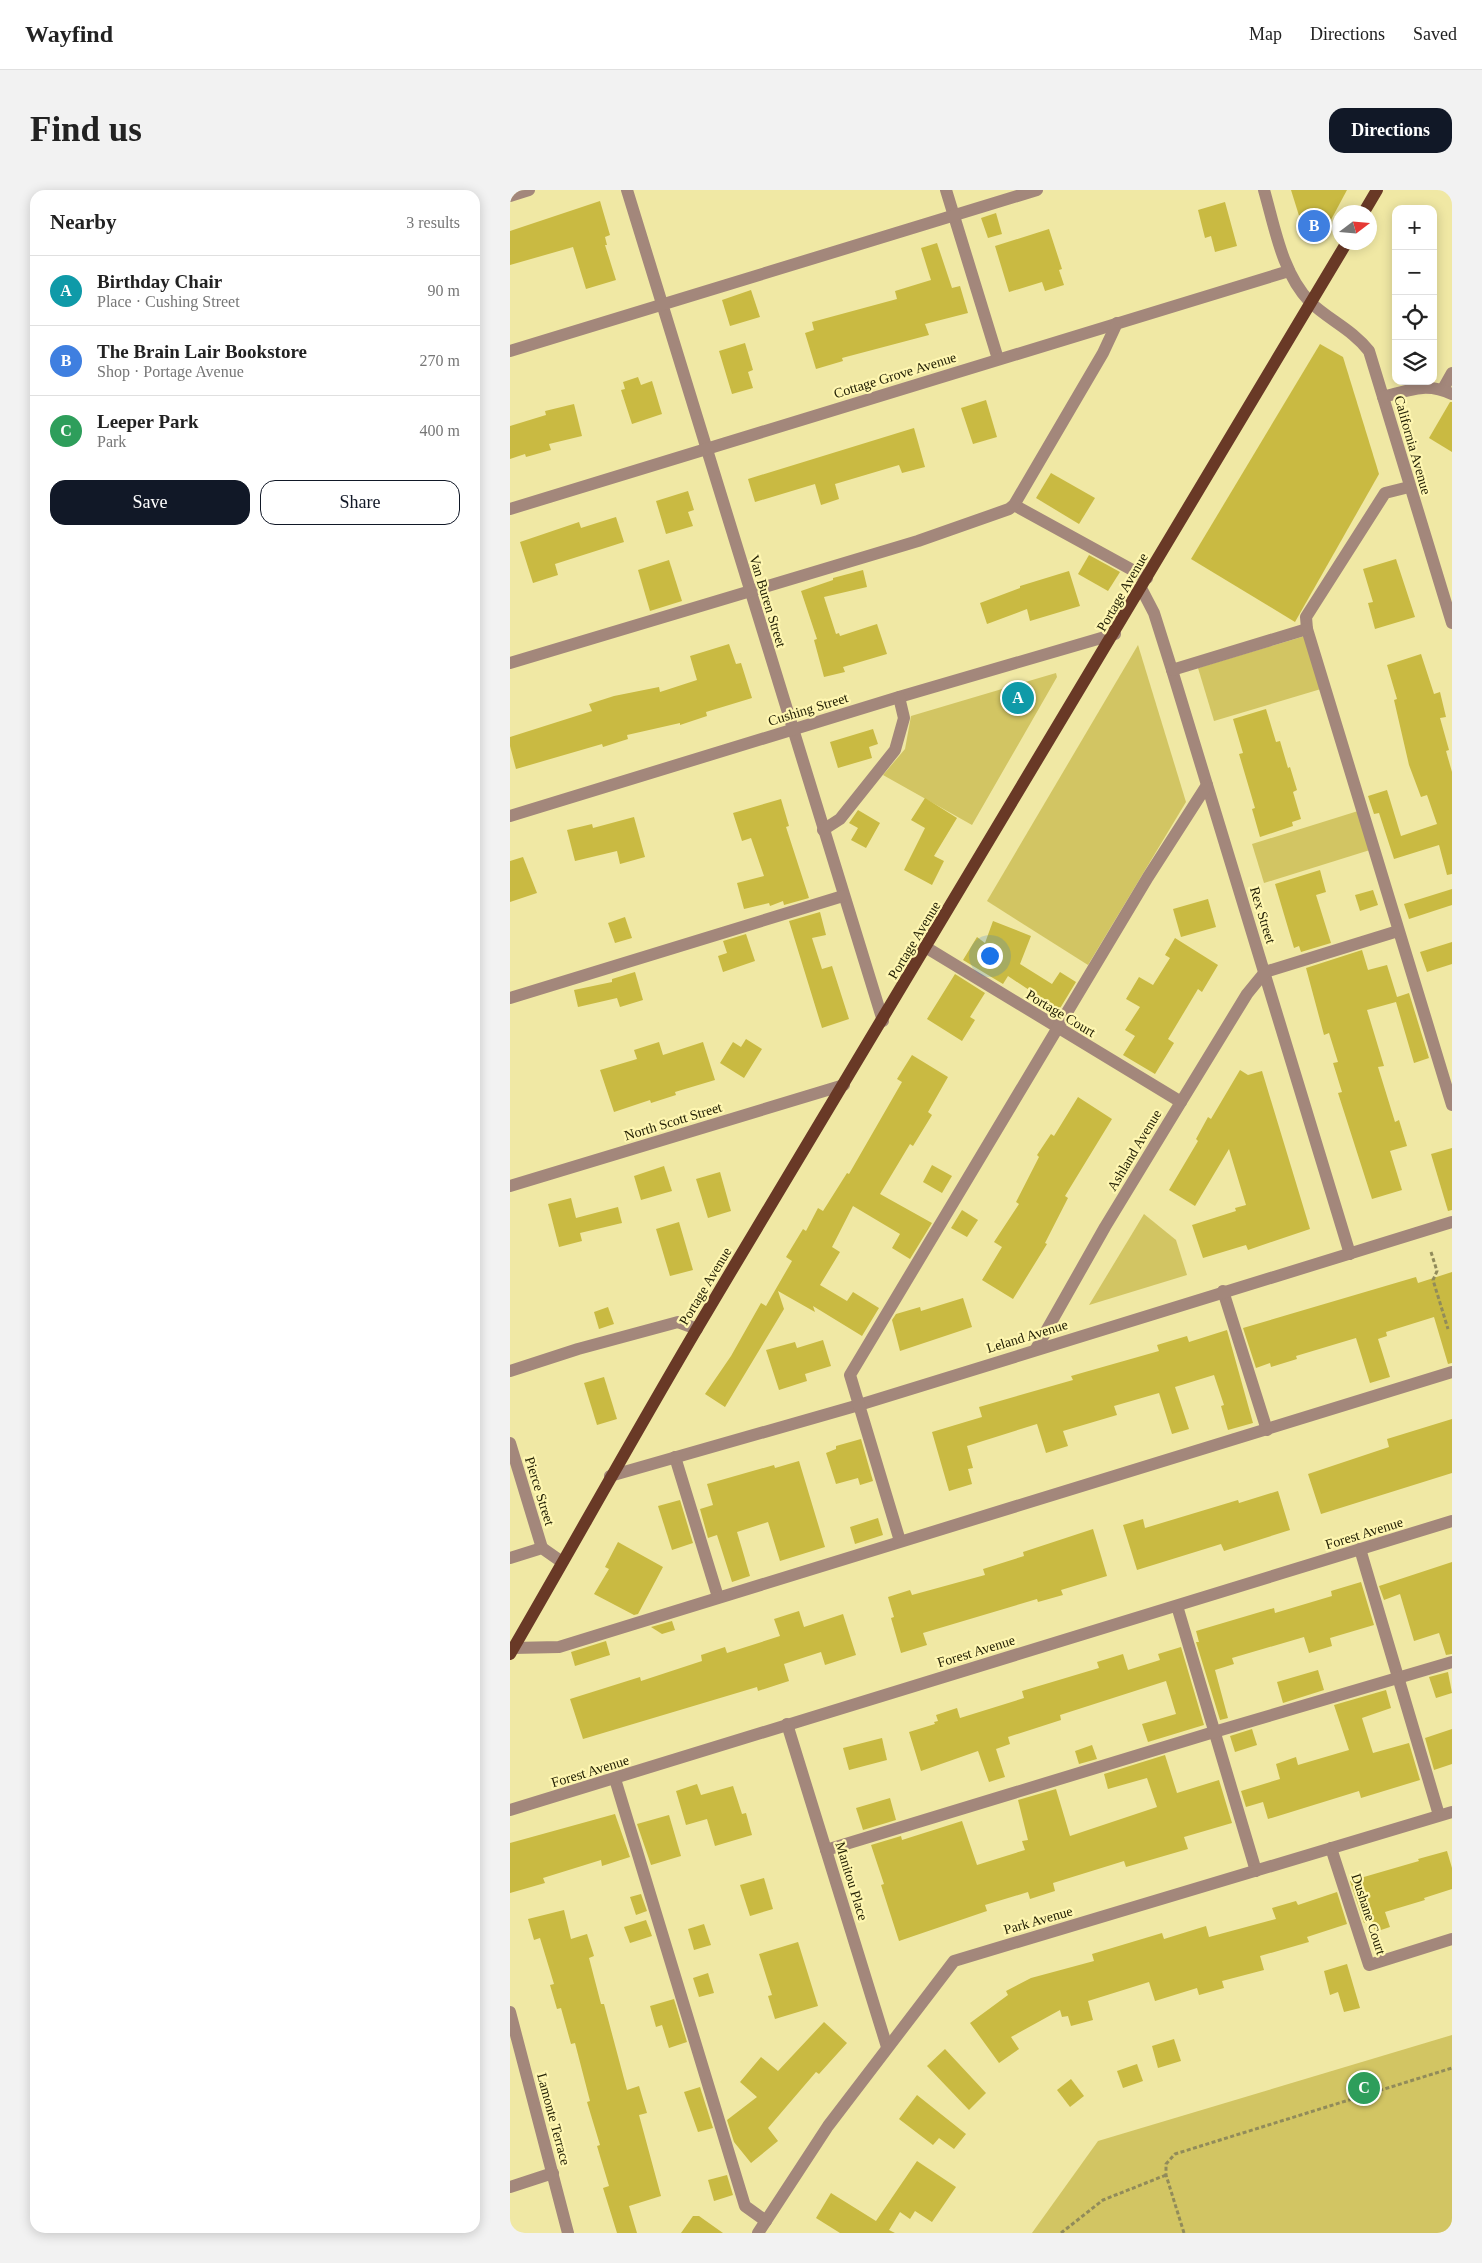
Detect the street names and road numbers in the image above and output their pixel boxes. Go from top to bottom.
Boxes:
street label: Cottage Grove Avenue [832,350,958,401]
street label: California Avenue [1391,394,1434,496]
street label: Portage Avenue [1094,550,1151,634]
street label: Van Buren Street [746,553,789,649]
street label: Cushing Street [766,690,850,729]
street label: Rex Street [1247,885,1278,946]
street label: Portage Avenue [885,899,944,982]
street label: Portage Court [1023,987,1098,1040]
street label: North Scott Street [623,1099,724,1143]
street label: Ashland Avenue [1104,1107,1165,1194]
street label: Portage Avenue [676,1245,735,1328]
street label: Leland Avenue [985,1317,1070,1356]
street label: Pierce Street [522,1455,557,1527]
street label: Forest Avenue [1324,1515,1405,1552]
street label: Forest Avenue [936,1633,1017,1670]
street label: Forest Avenue [550,1753,631,1790]
street label: Manitou Place [832,1840,871,1922]
street label: Dushane Court [1348,1872,1389,1957]
street label: Park Avenue [1002,1904,1074,1937]
street label: Lamonte Terrace [534,2071,573,2167]

